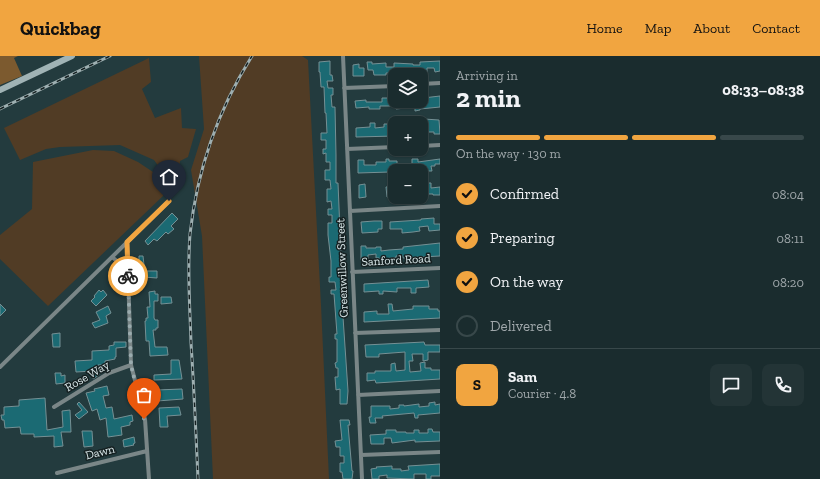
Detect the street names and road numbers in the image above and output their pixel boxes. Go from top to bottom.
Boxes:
street label: Greenwillow Street [333,217,351,318]
street label: Sanford Road [361,251,431,269]
street label: Rose Way [62,357,112,394]
street label: Dawn [84,442,116,462]

